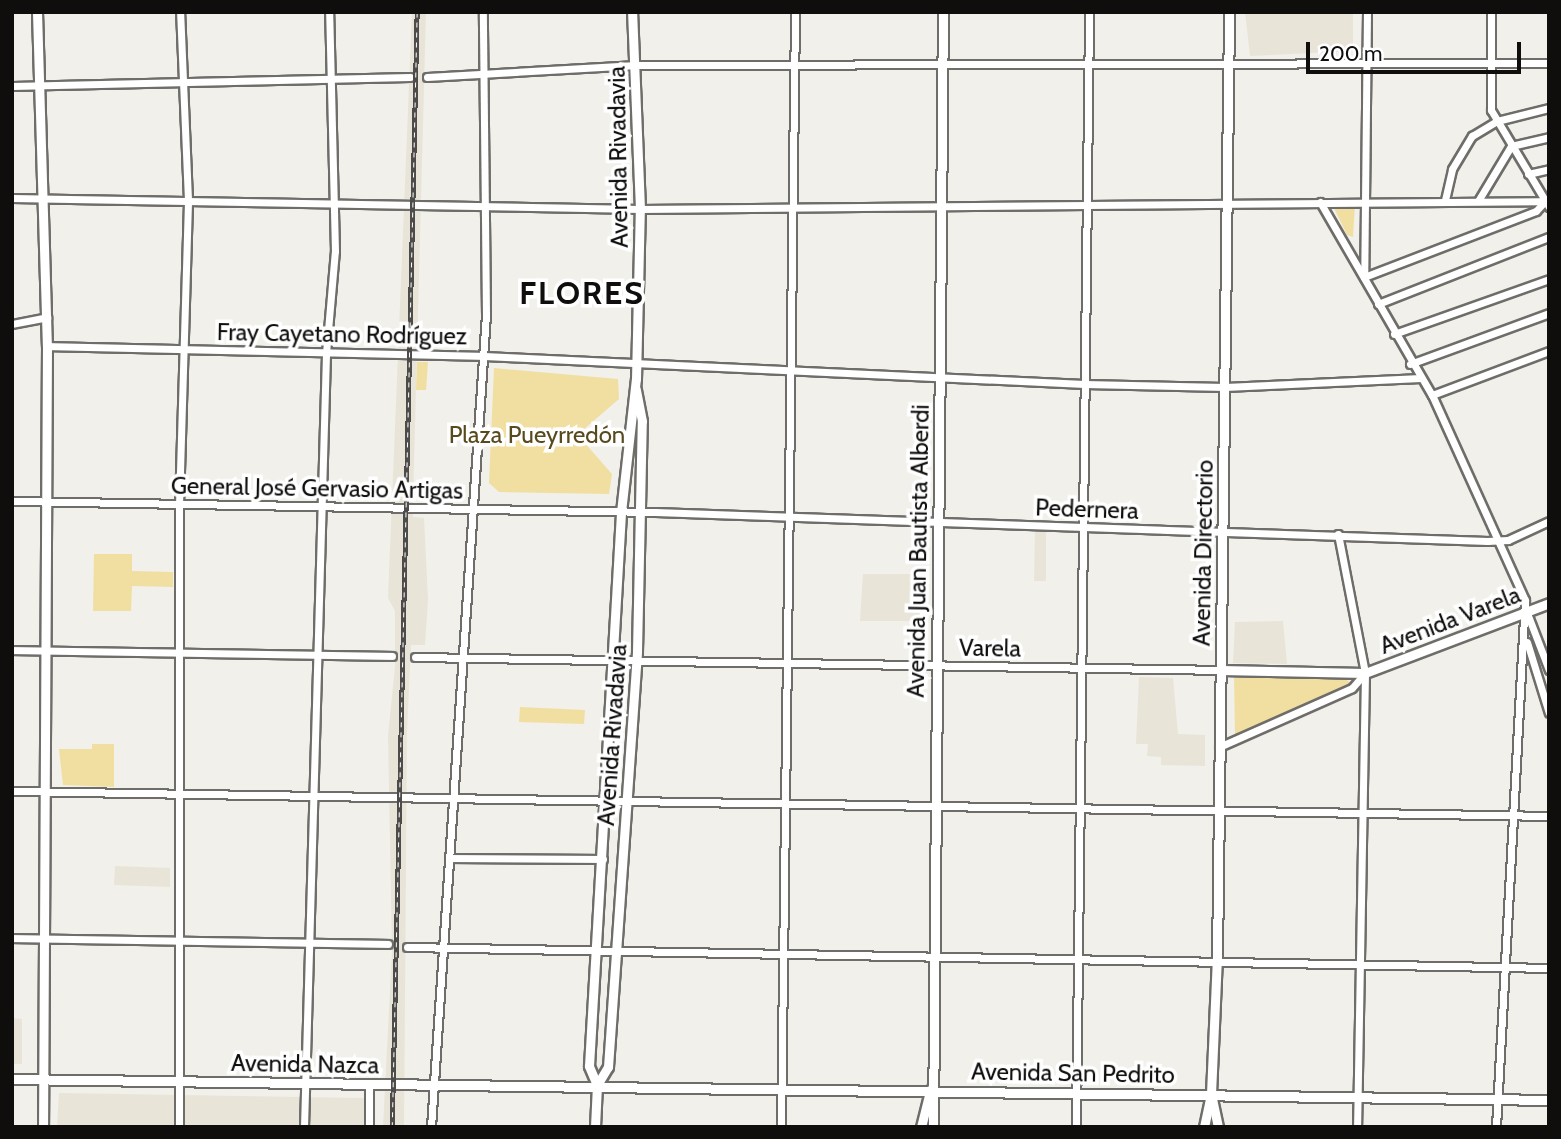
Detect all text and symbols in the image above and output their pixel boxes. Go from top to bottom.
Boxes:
scale bar [1309,28,1524,72]
text: 200 m [1319,41,1382,66]
street label: Avenida Rivadavia [602,66,634,248]
district label: FLORES [520,274,644,312]
street label: Fray Cayetano Rodríguez [217,317,467,351]
street label: Avenida Juan Bautista Alberdi [901,404,935,698]
park label: Plaza Pueyrredón [449,421,625,449]
street label: Avenida Directorio [1187,460,1219,646]
street label: General José Gervasio Artigas [171,471,463,505]
street label: Pedernera [1035,493,1139,525]
street label: Avenida Varela [1376,580,1524,660]
street label: Varela [959,633,1021,663]
street label: Avenida Rivadavia [591,643,633,827]
street label: Avenida Nazca [231,1048,379,1080]
street label: Avenida San Pedrito [971,1057,1175,1089]

